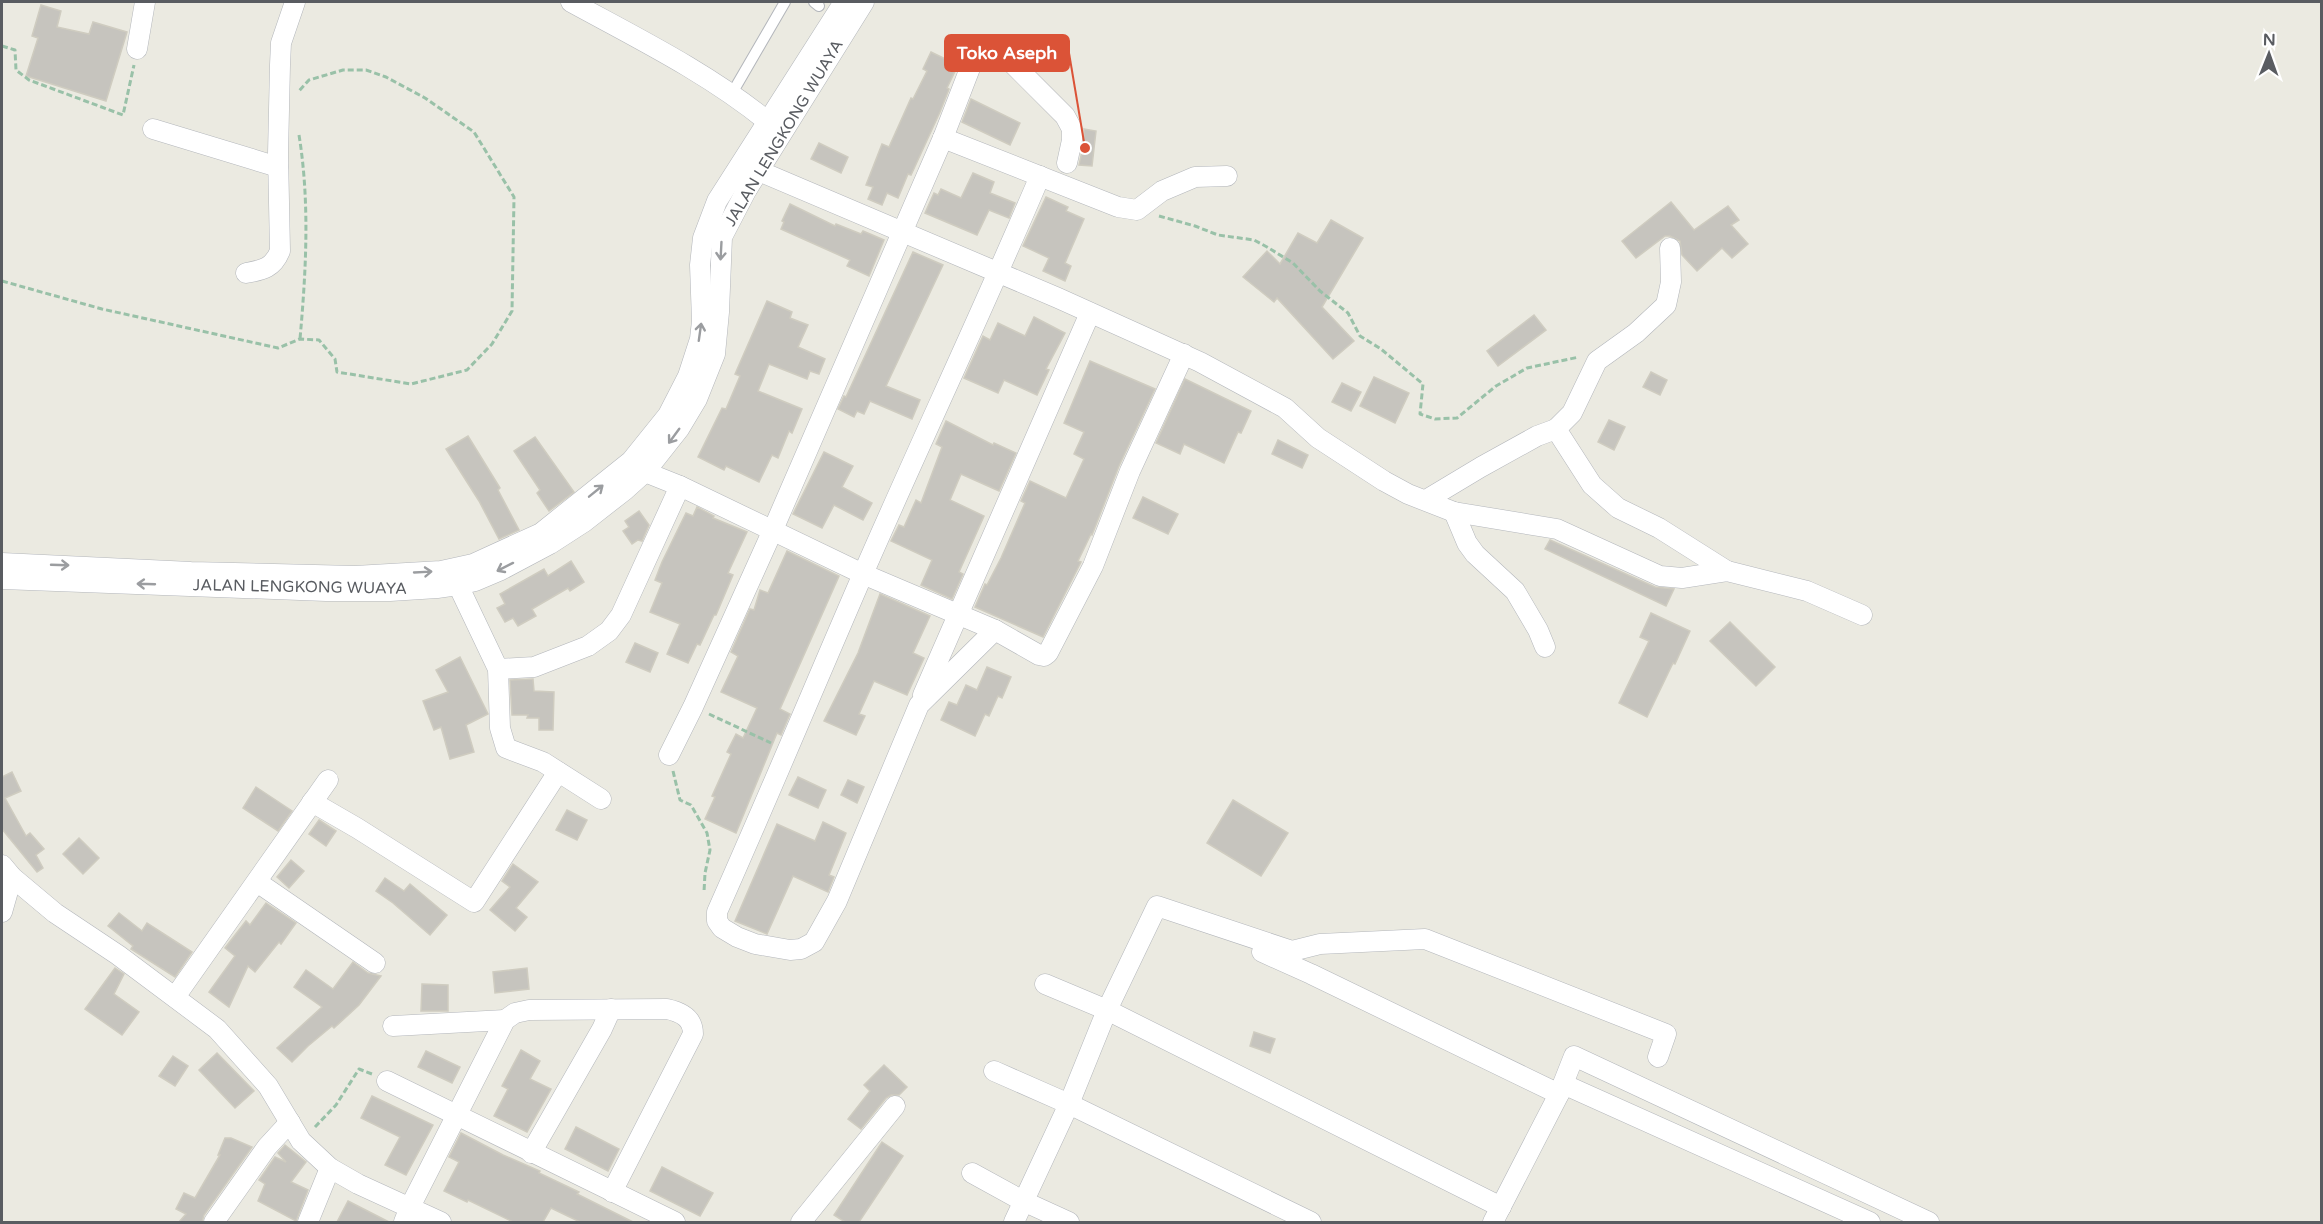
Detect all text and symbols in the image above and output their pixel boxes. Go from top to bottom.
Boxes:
north arrow [2239,24,2299,84]
text: N [2263,30,2276,50]
callout: Toko Aseph [945,35,1069,71]
street label: JALAN LENGKONG WUAYA [720,36,848,230]
text: Toko Aseph [956,42,1057,64]
one-way arrow [716,241,727,261]
one-way arrow [695,323,706,342]
one-way arrow [668,428,680,444]
one-way arrow [587,485,603,498]
one-way arrow [49,560,69,571]
one-way arrow [497,562,515,574]
one-way arrow [412,567,432,578]
street label: JALAN LENGKONG WUAYA [193,575,407,599]
one-way arrow [137,578,157,590]

